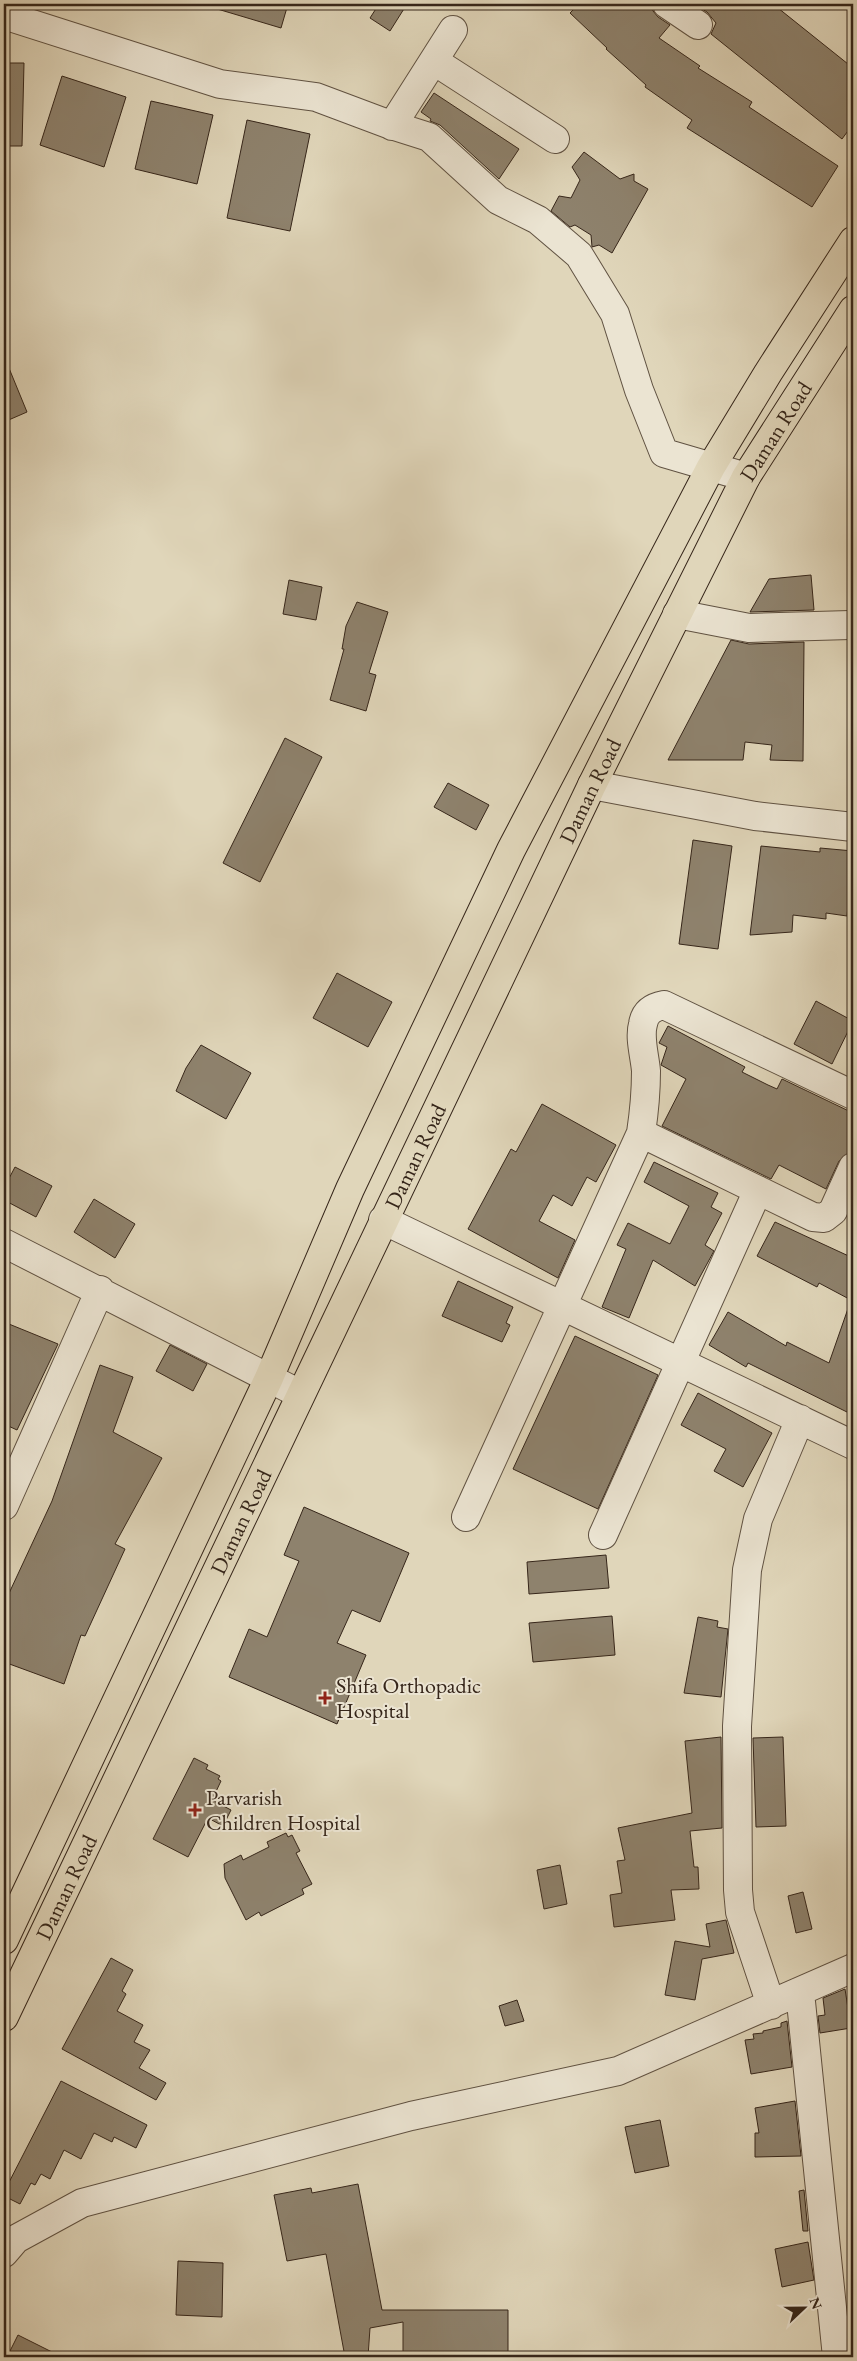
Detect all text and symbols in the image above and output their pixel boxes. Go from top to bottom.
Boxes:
street label: Daman Road [733,375,819,487]
street label: Daman Road [552,733,628,848]
street label: Daman Road [377,1098,453,1213]
street label: Daman Road [203,1463,278,1579]
place label: Shifa Orthopadic Hospital [336,1671,481,1725]
marker: Shifa Orthopadic Hospital [318,1691,332,1705]
place label: Parvarish Children Hospital [206,1783,360,1837]
marker: Parvarish Children Hospital [188,1803,202,1817]
street label: Daman Road [29,1829,104,1944]
north arrow [780,2284,830,2334]
text: N [806,2295,827,2312]

